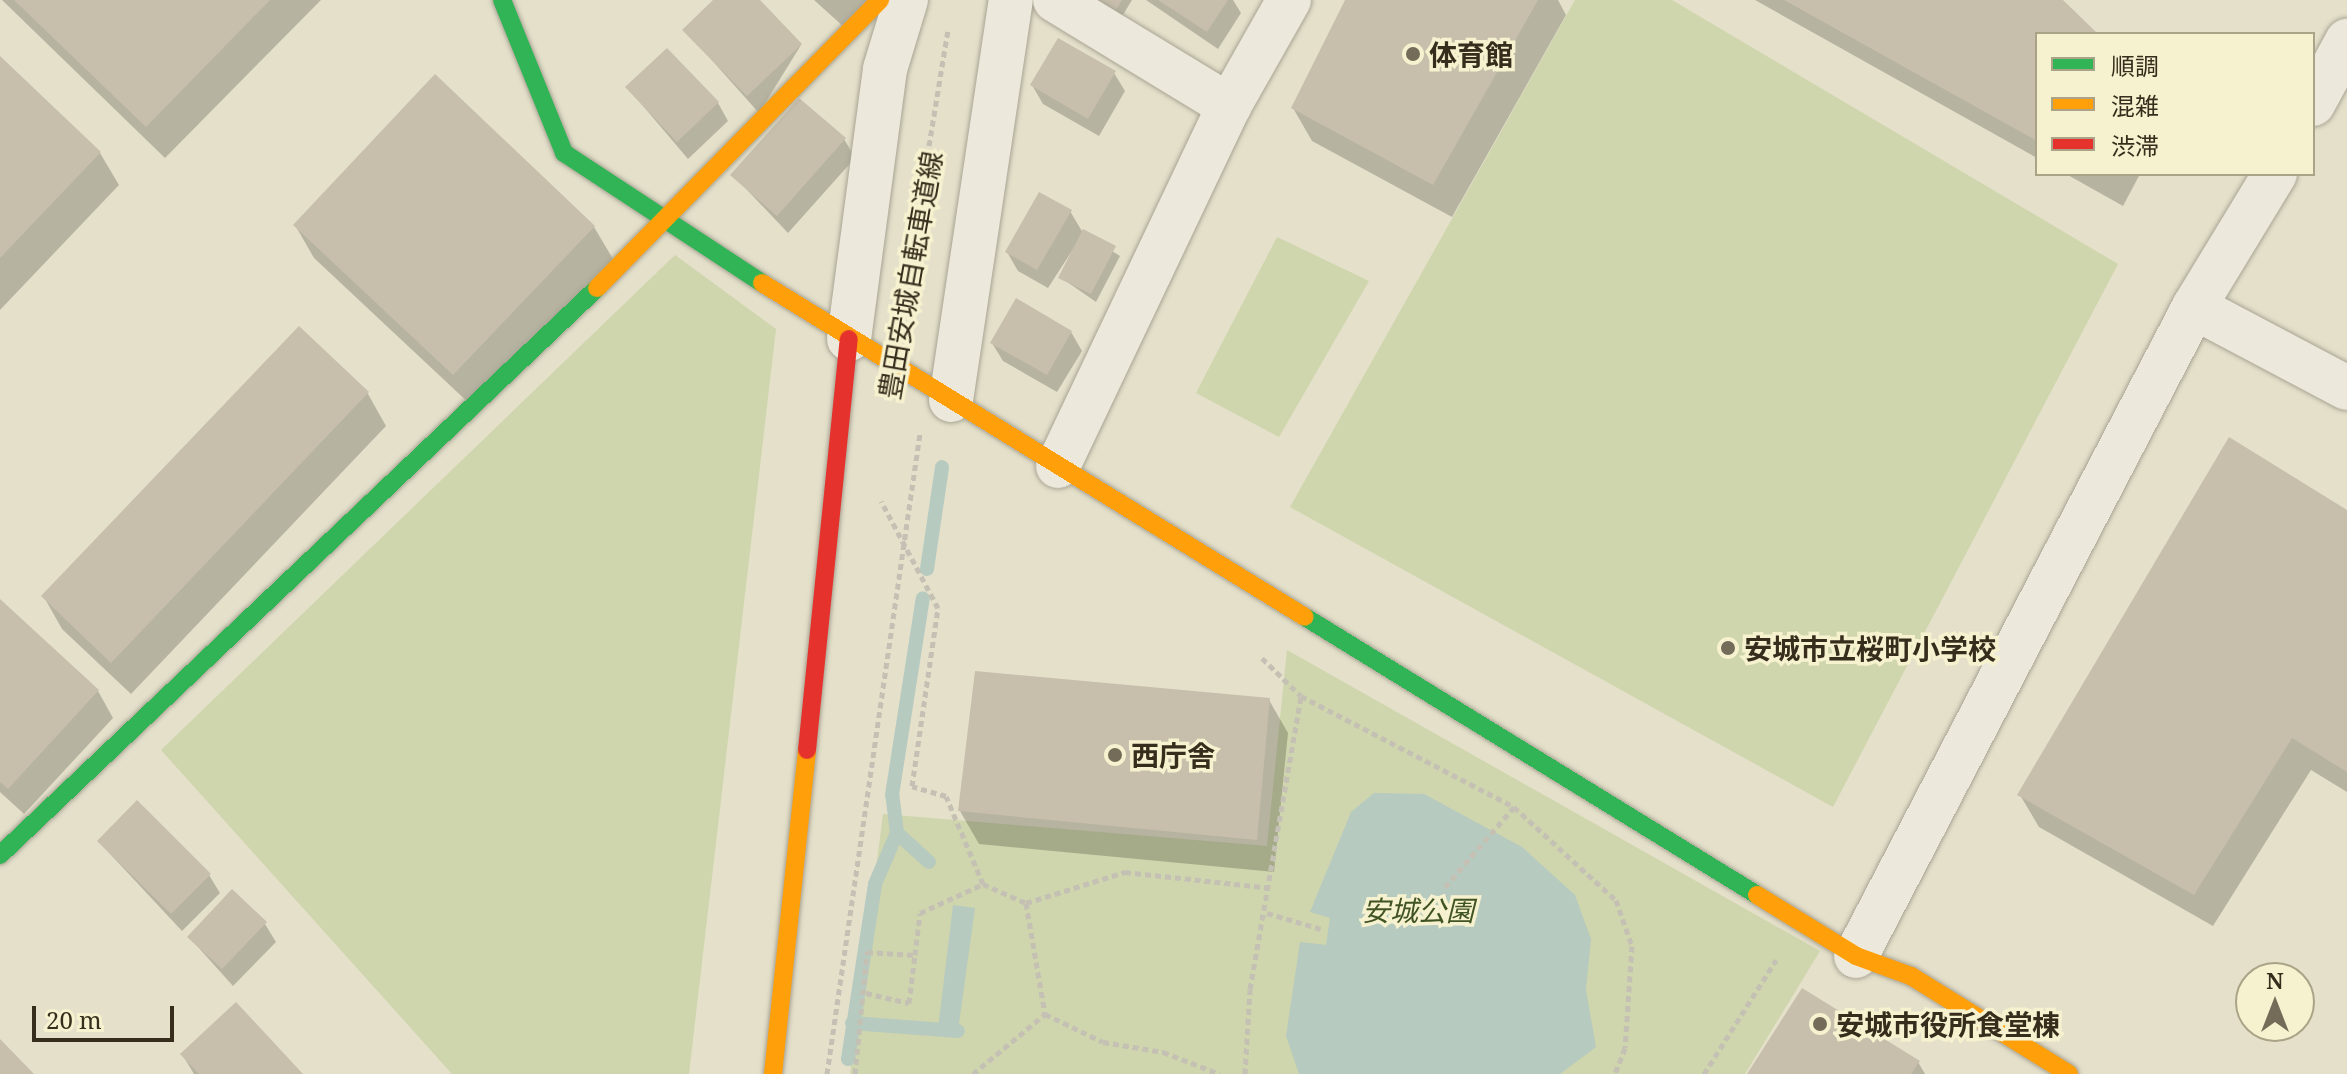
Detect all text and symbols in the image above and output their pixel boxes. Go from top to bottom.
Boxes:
legend [2035,32,2315,176]
place label: 体育館 [1429,37,1513,71]
marker: 体育館 [1404,45,1422,63]
text: 順調 [2111,49,2159,82]
text: 混雑 [2111,89,2159,122]
text: 渋滞 [2111,129,2159,162]
street label: 豊田安城自転車道線 [872,148,948,402]
place label: 安城市立桜町小学校 [1744,631,1996,665]
marker: 安城市立桜町小学校 [1719,639,1737,657]
place label: 西庁舎 [1131,738,1215,772]
marker: 西庁舎 [1106,746,1124,764]
park label: 安城公園 [1362,893,1474,927]
north arrow [2235,962,2315,1042]
text: N [2266,965,2284,995]
scale bar [36,990,178,1040]
text: 20 m [46,1003,102,1036]
place label: 安城市役所食堂棟 [1836,1007,2060,1041]
marker: 安城市役所食堂棟 [1811,1015,1829,1033]

